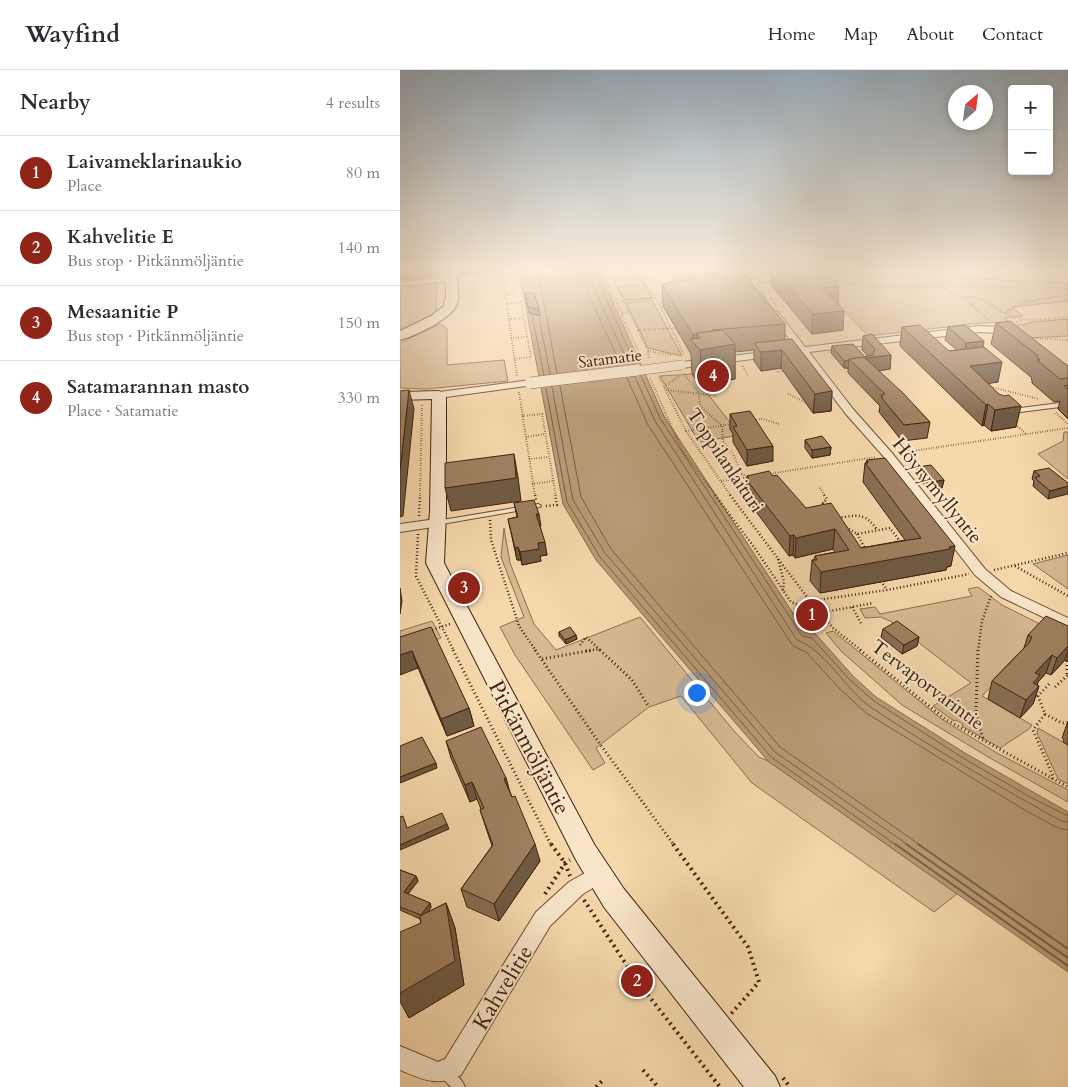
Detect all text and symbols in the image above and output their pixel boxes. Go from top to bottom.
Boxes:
text: Wayfind [25,18,120,51]
text: Home [768,22,816,47]
text: Map [844,22,878,47]
text: About [906,22,954,47]
text: Contact [982,22,1043,47]
north arrow [948,85,993,130]
map controls [1008,85,1053,175]
button: + [1008,85,1053,130]
text: Nearby [20,88,91,117]
text: 4 results [326,92,380,114]
button: − [1008,130,1053,175]
text: Laivameklarinaukio [67,149,242,175]
text: 1 [32,162,40,184]
text: 80 m [346,162,380,184]
text: Place [67,175,102,197]
text: Kahvelitie E [67,224,174,250]
text: 2 [32,237,40,259]
text: 140 m [338,237,380,259]
text: Bus stop · Pitkänmöljäntie [67,250,244,272]
text: Mesaanitie P [67,299,178,325]
text: 3 [32,312,40,334]
text: 150 m [338,312,380,334]
text: Bus stop · Pitkänmöljäntie [67,325,244,347]
street label: Satamatie [577,344,643,374]
pin: 4 [697,357,729,395]
text: Satamarannan masto [67,374,249,400]
text: 4 [32,387,40,409]
text: 330 m [338,387,380,409]
text: Place · Satamatie [67,400,179,422]
street label: Toppilanlaituri [681,403,770,518]
street label: Höyrymyllyntie [886,432,988,549]
pin: 3 [448,569,480,607]
pin: 1 [796,596,828,634]
street label: Tervaporvarintie [865,634,989,736]
street label: Pitkänmöljäntie [481,675,577,820]
your location [684,680,710,706]
street label: Kahvelitie [466,940,540,1036]
pin: 2 [621,962,653,1000]

